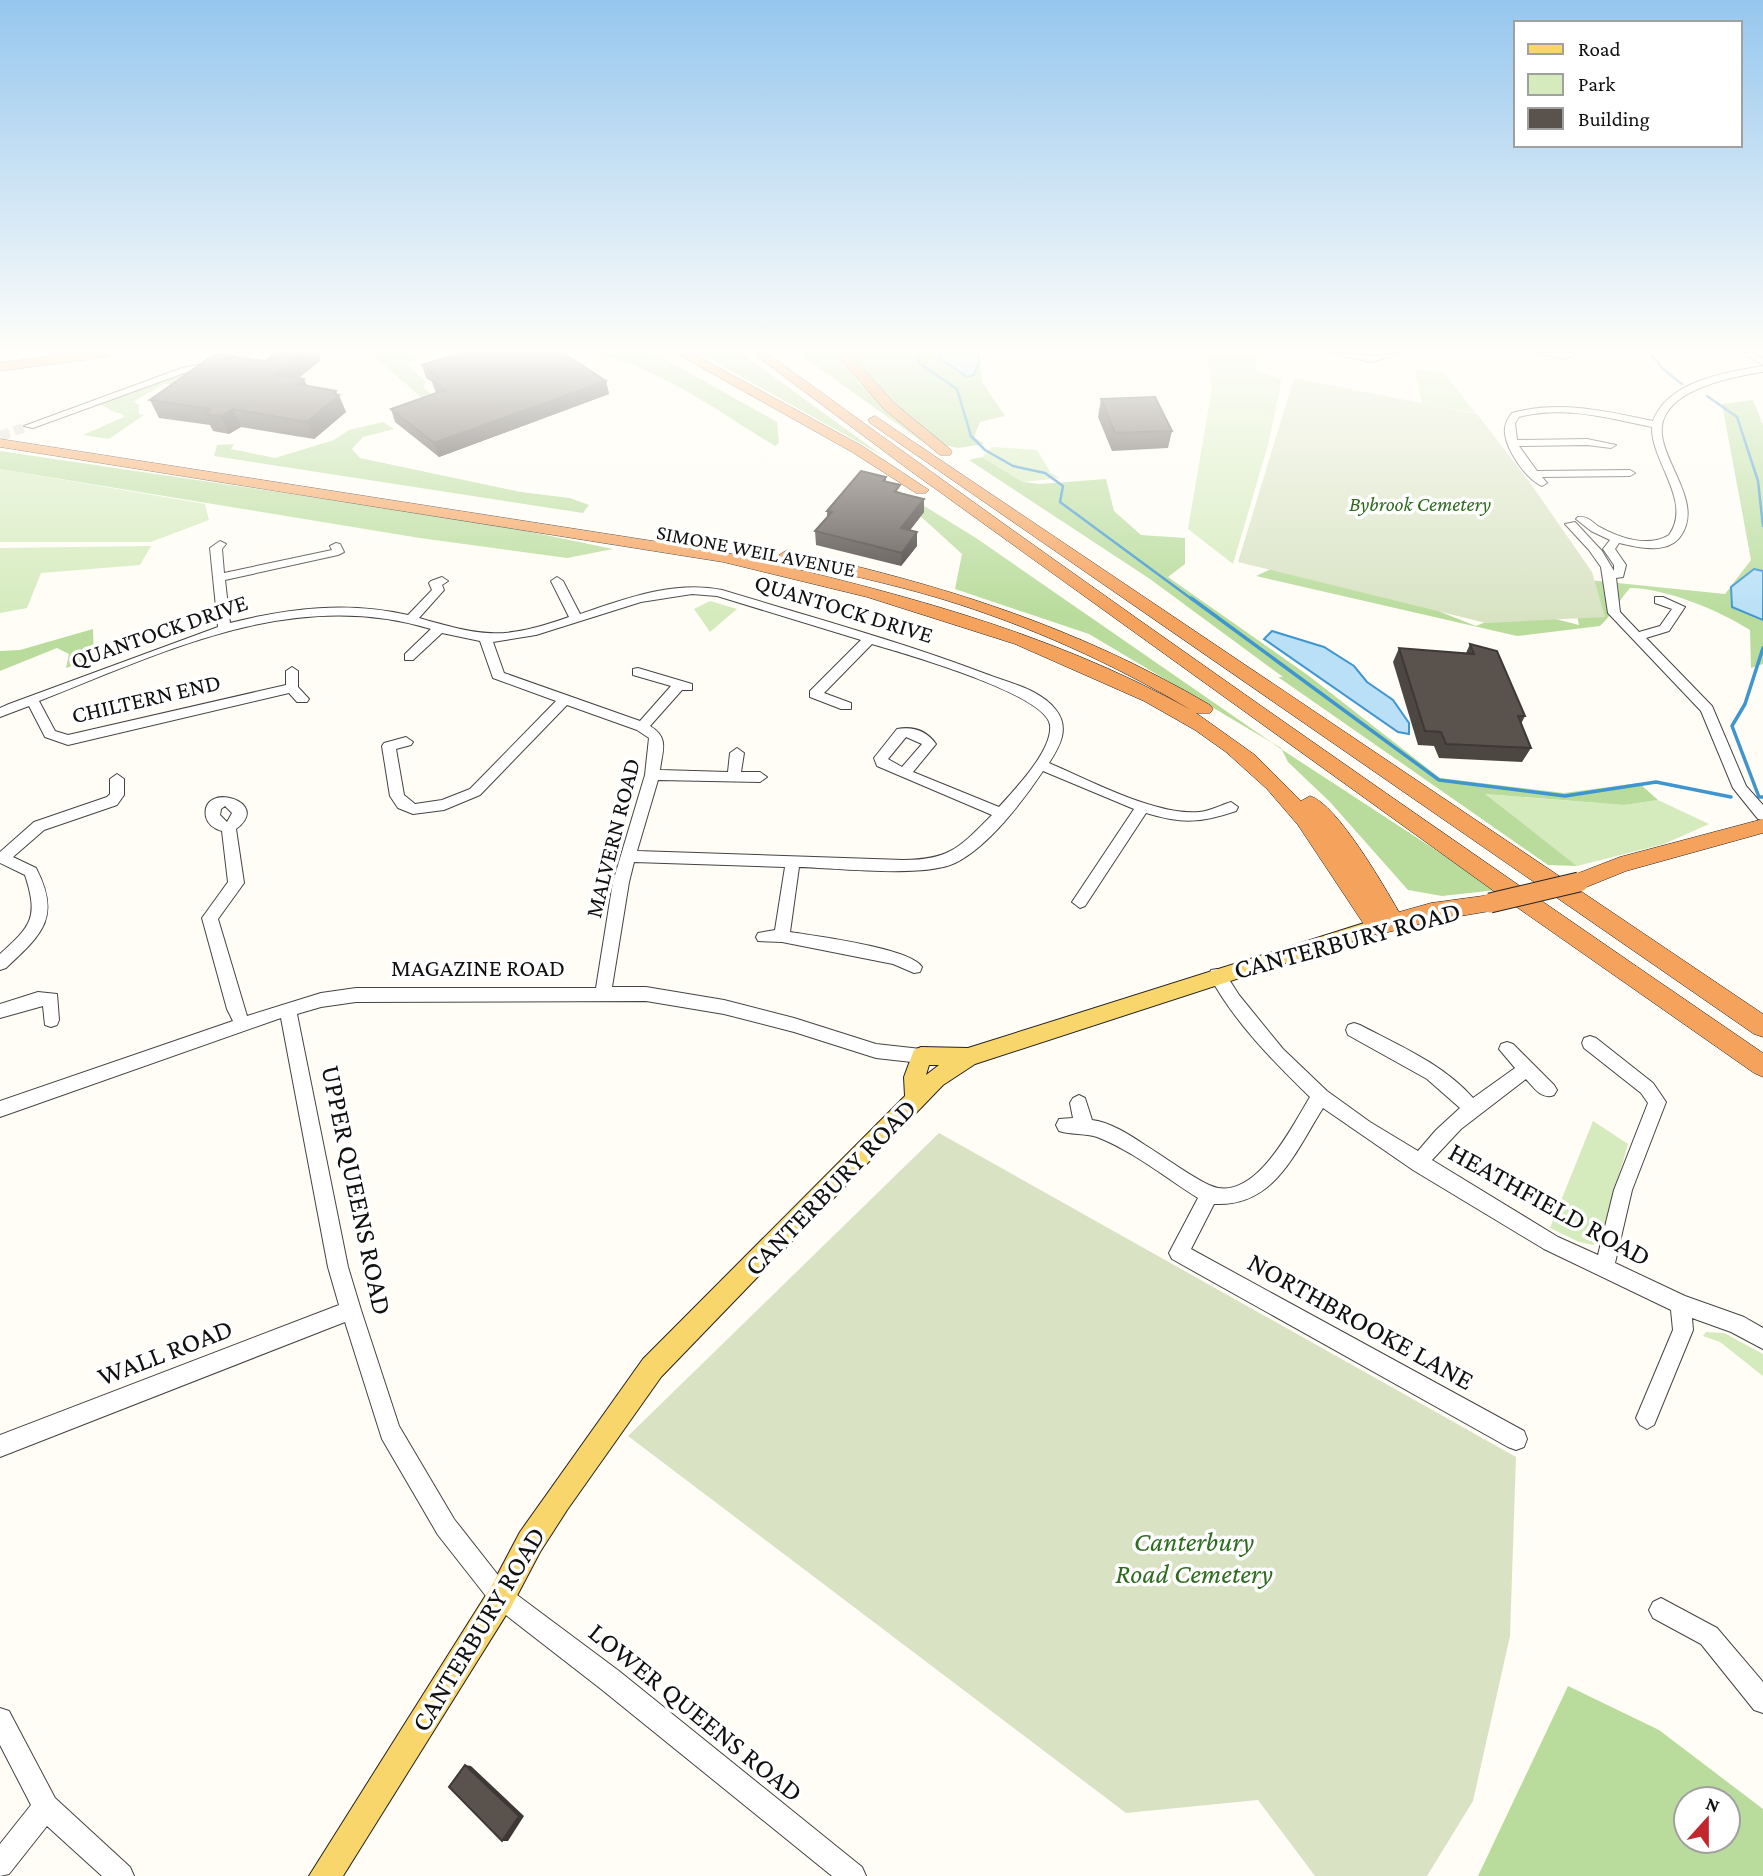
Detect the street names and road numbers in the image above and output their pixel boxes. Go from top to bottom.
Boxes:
street label: SIMONE WEIL AVENUE [655,520,857,582]
street label: QUANTOCK DRIVE [751,568,937,648]
street label: QUANTOCK DRIVE [67,588,251,674]
street label: CHILTERN END [69,668,223,728]
street label: MALVERN ROAD [579,755,645,921]
street label: CANTERBURY ROAD [1230,895,1464,985]
street label: MAGAZINE ROAD [391,954,565,981]
street label: UPPER QUEENS ROAD [315,1062,399,1318]
street label: CANTERBURY ROAD [738,1092,922,1282]
street label: HEATHFIELD ROAD [1444,1136,1656,1272]
street label: NORTHBROOKE LANE [1243,1246,1479,1396]
street label: WALL ROAD [93,1312,237,1392]
street label: CANTERBURY ROAD [405,1521,551,1737]
street label: LOWER QUEENS ROAD [583,1616,809,1808]

